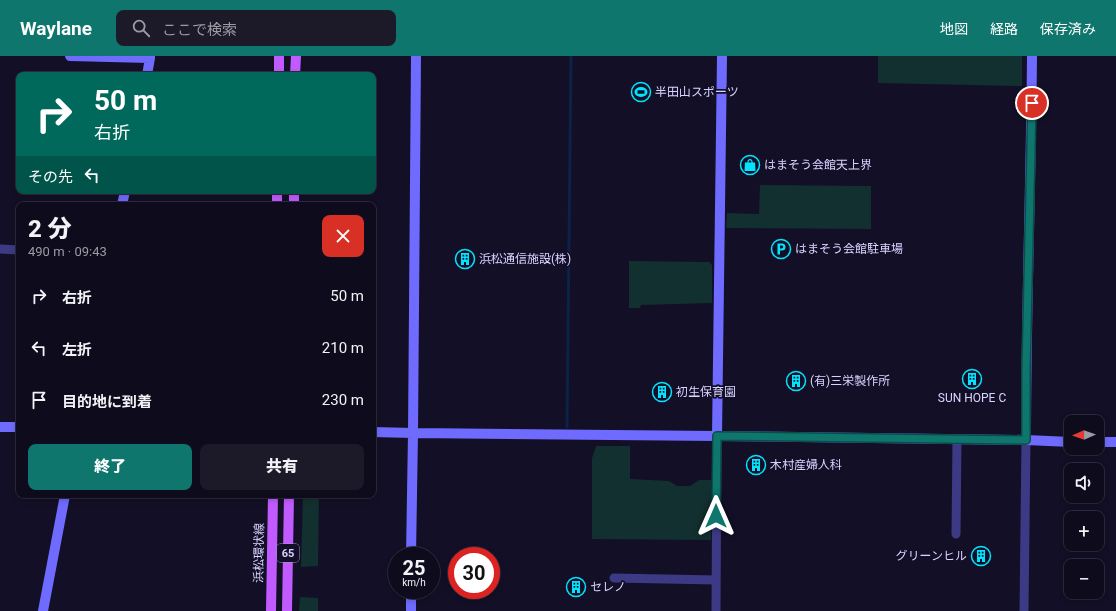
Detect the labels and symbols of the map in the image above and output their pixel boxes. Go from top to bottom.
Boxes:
sports icon: 半田山スポーツ [630,81,652,103]
place label: 半田山スポーツ [655,85,739,99]
pin [1015,86,1049,120]
shop icon: はまそう会館天上界 [739,154,761,176]
place label: はまそう会館天上界 [764,158,872,172]
parking icon: はまそう会館駐車場 [770,238,792,260]
place label: はまそう会館駐車場 [795,242,903,256]
building icon: 浜松通信施設(株) [454,248,476,270]
place label: 浜松通信施設(株) [479,252,571,266]
building icon: SUN HOPE C [961,368,983,390]
building icon: (有)三栄製作所 [785,370,807,392]
place label: (有)三栄製作所 [810,374,890,388]
building icon: 初生保育園 [651,381,673,403]
place label: 初生保育園 [676,385,736,399]
place label: SUN HOPE C [938,391,1006,405]
north arrow [1064,415,1104,455]
building icon: 木村産婦人科 [745,454,767,476]
place label: 木村産婦人科 [770,458,842,472]
position arrow [695,495,737,537]
street label: 浜松環状線 [251,523,267,583]
road number: 65 [277,544,299,562]
building icon: グリーンヒル [970,545,992,567]
speed limit sign: 30 [448,547,500,599]
place label: グリーンヒル [896,549,967,563]
building icon: セレノ [565,576,587,598]
place label: セレノ [590,580,626,594]

